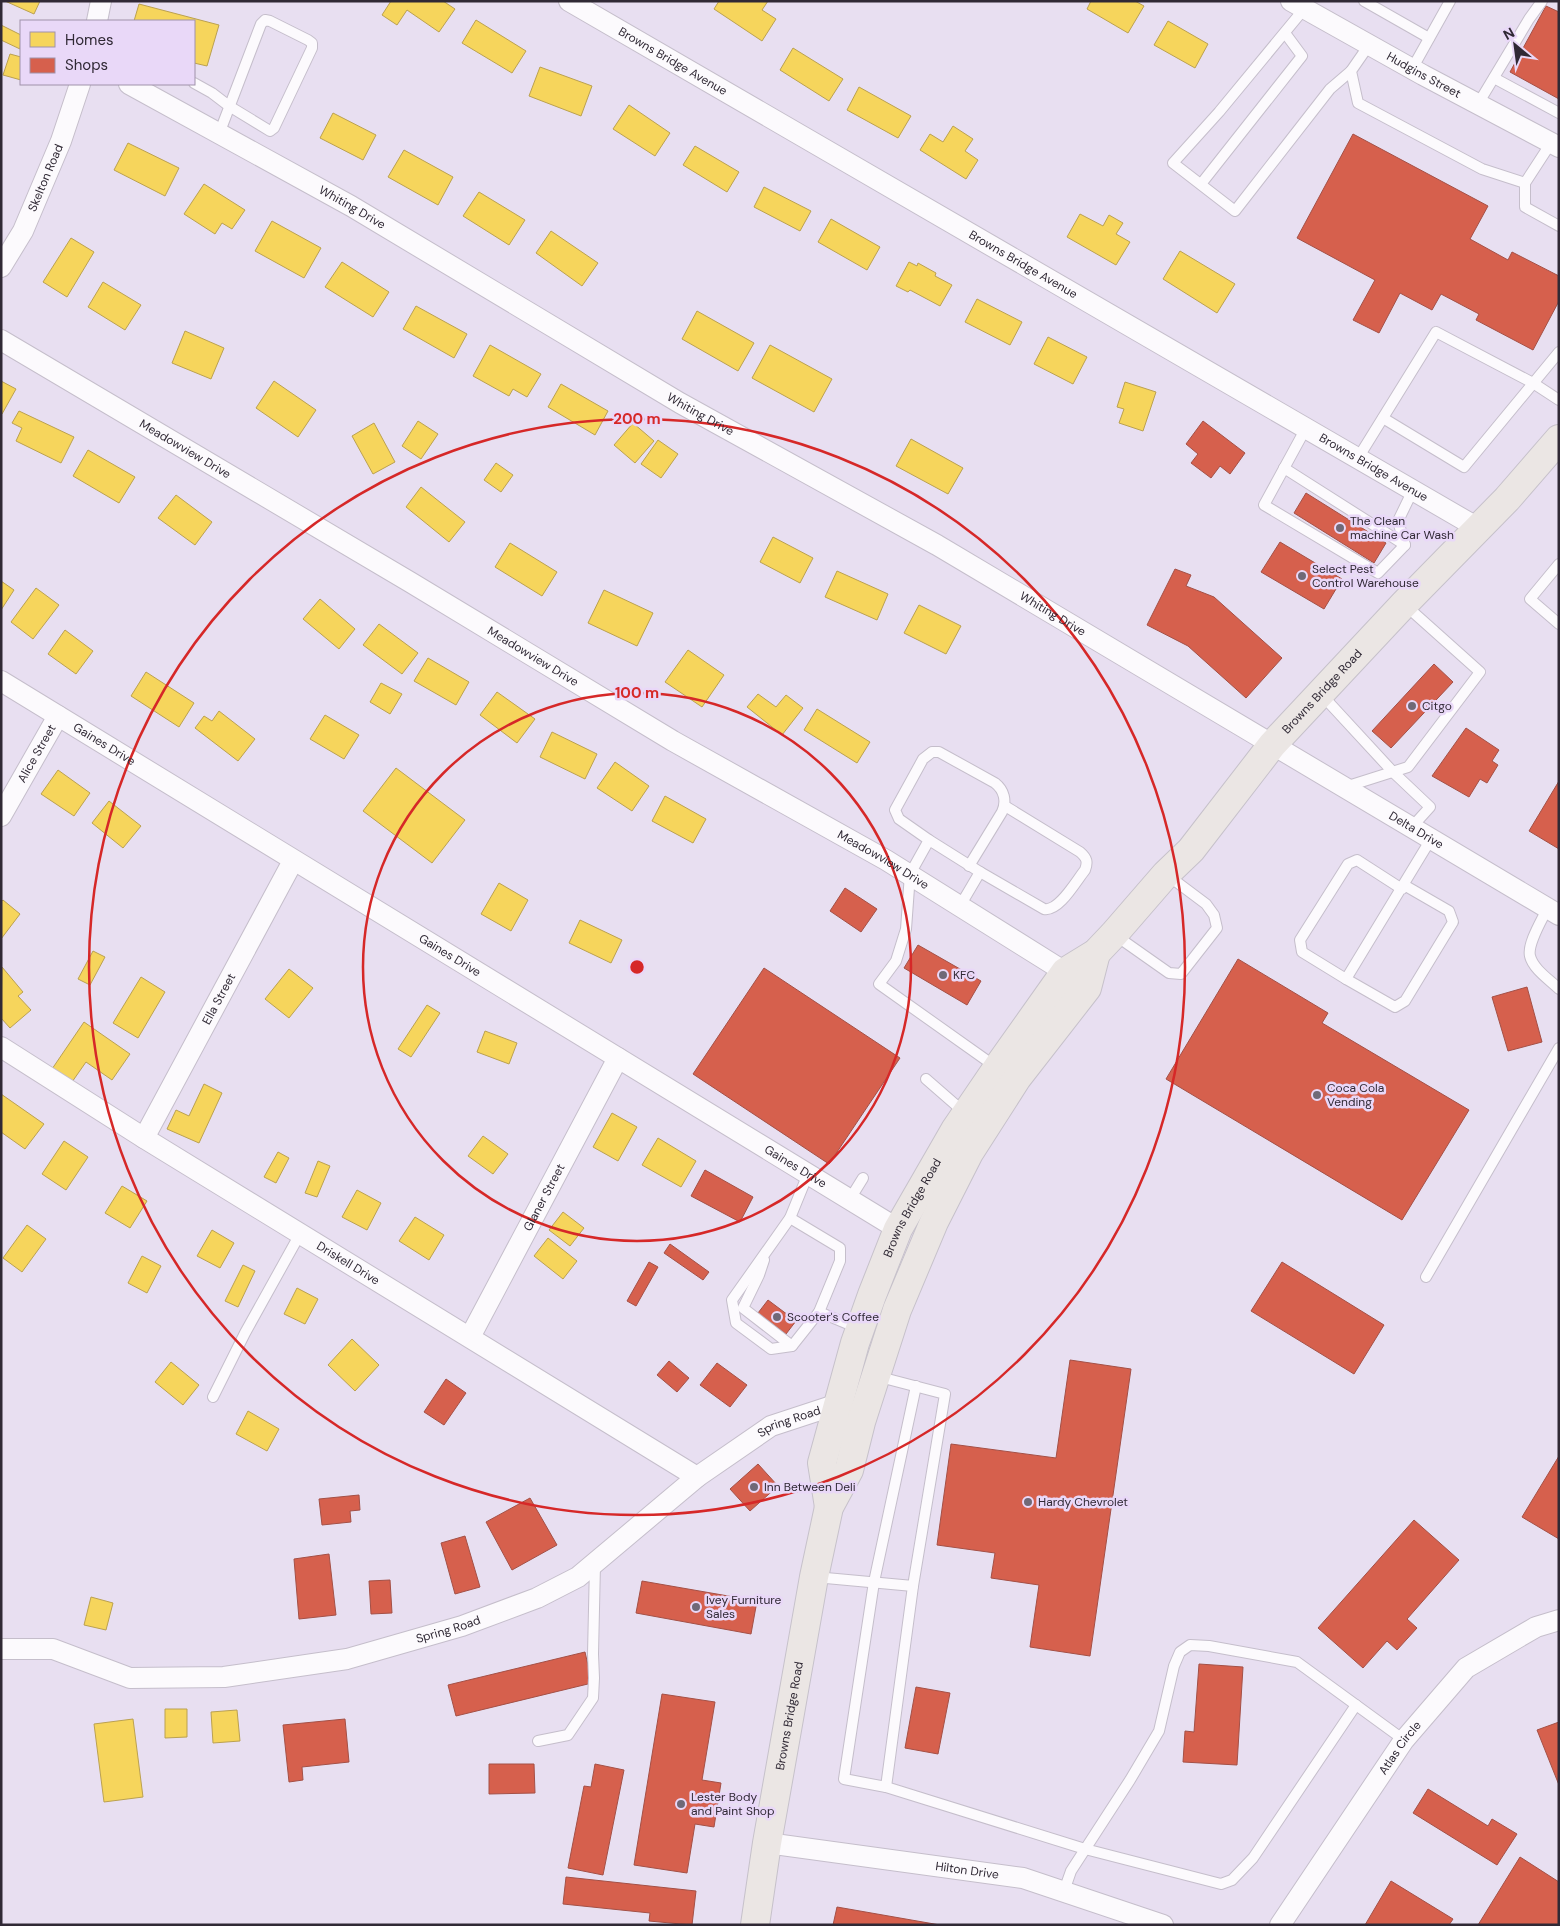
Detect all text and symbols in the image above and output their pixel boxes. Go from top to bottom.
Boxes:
legend [20,20,195,85]
north arrow [1490,20,1540,70]
street label: Browns Bridge Avenue [616,23,730,99]
text: N [1500,23,1518,44]
text: Homes [65,30,114,50]
street label: Hudgins Street [1384,48,1464,102]
text: Shops [65,55,108,75]
street label: Skelton Road [24,142,67,214]
street label: Whiting Drive [316,182,389,233]
street label: Browns Bridge Avenue [966,227,1081,302]
street label: Whiting Drive [664,389,737,439]
text: 200 m [613,409,661,429]
street label: Meadowview Drive [136,416,234,482]
street label: Browns Bridge Avenue [1316,430,1431,505]
place label: The Clean machine Car Wash [1350,513,1454,543]
marker: The Clean machine Car Wash [1334,522,1346,534]
place label: Select Pest Control Warehouse [1312,561,1419,591]
marker: Select Pest Control Warehouse [1296,570,1308,582]
street label: Whiting Drive [1017,588,1089,640]
street label: Meadowview Drive [485,623,582,690]
street label: Browns Bridge Road [1278,646,1366,737]
text: 100 m [615,683,659,703]
place label: Citgo [1422,698,1452,714]
marker: Citgo [1406,700,1418,712]
street label: Gaines Drive [70,719,138,769]
street label: Alice Street [14,721,60,785]
street label: Delta Drive [1386,808,1447,853]
street label: Meadowview Drive [835,826,932,893]
street label: Gaines Drive [416,930,484,980]
centre of rings [628,958,646,976]
place label: KFC [953,967,975,983]
marker: KFC [937,969,949,981]
street label: Ella Street [199,970,239,1027]
place label: Coca Cola Vending [1327,1080,1384,1110]
marker: Coca Cola Vending [1311,1089,1323,1101]
street label: Gaines Drive [761,1141,830,1192]
street label: Browns Bridge Road [880,1155,945,1260]
street label: Glaner Street [520,1161,569,1234]
street label: Driskell Drive [314,1238,383,1289]
place label: Scooter's Coffee [787,1309,879,1325]
marker: Scooter's Coffee [771,1311,783,1323]
street label: Spring Road [754,1402,823,1441]
place label: Inn Between Deli [764,1479,856,1495]
marker: Inn Between Deli [748,1481,760,1493]
place label: Hardy Chevrolet [1038,1494,1128,1510]
marker: Hardy Chevrolet [1022,1496,1034,1508]
place label: Ivey Furniture Sales [706,1592,782,1622]
marker: Ivey Furniture Sales [690,1601,702,1613]
street label: Spring Road [414,1612,483,1647]
street label: Browns Bridge Road [772,1660,807,1772]
street label: Atlas Circle [1375,1717,1425,1778]
place label: Lester Body and Paint Shop [691,1789,775,1819]
marker: Lester Body and Paint Shop [675,1798,687,1810]
street label: Hilton Drive [934,1858,1000,1883]

